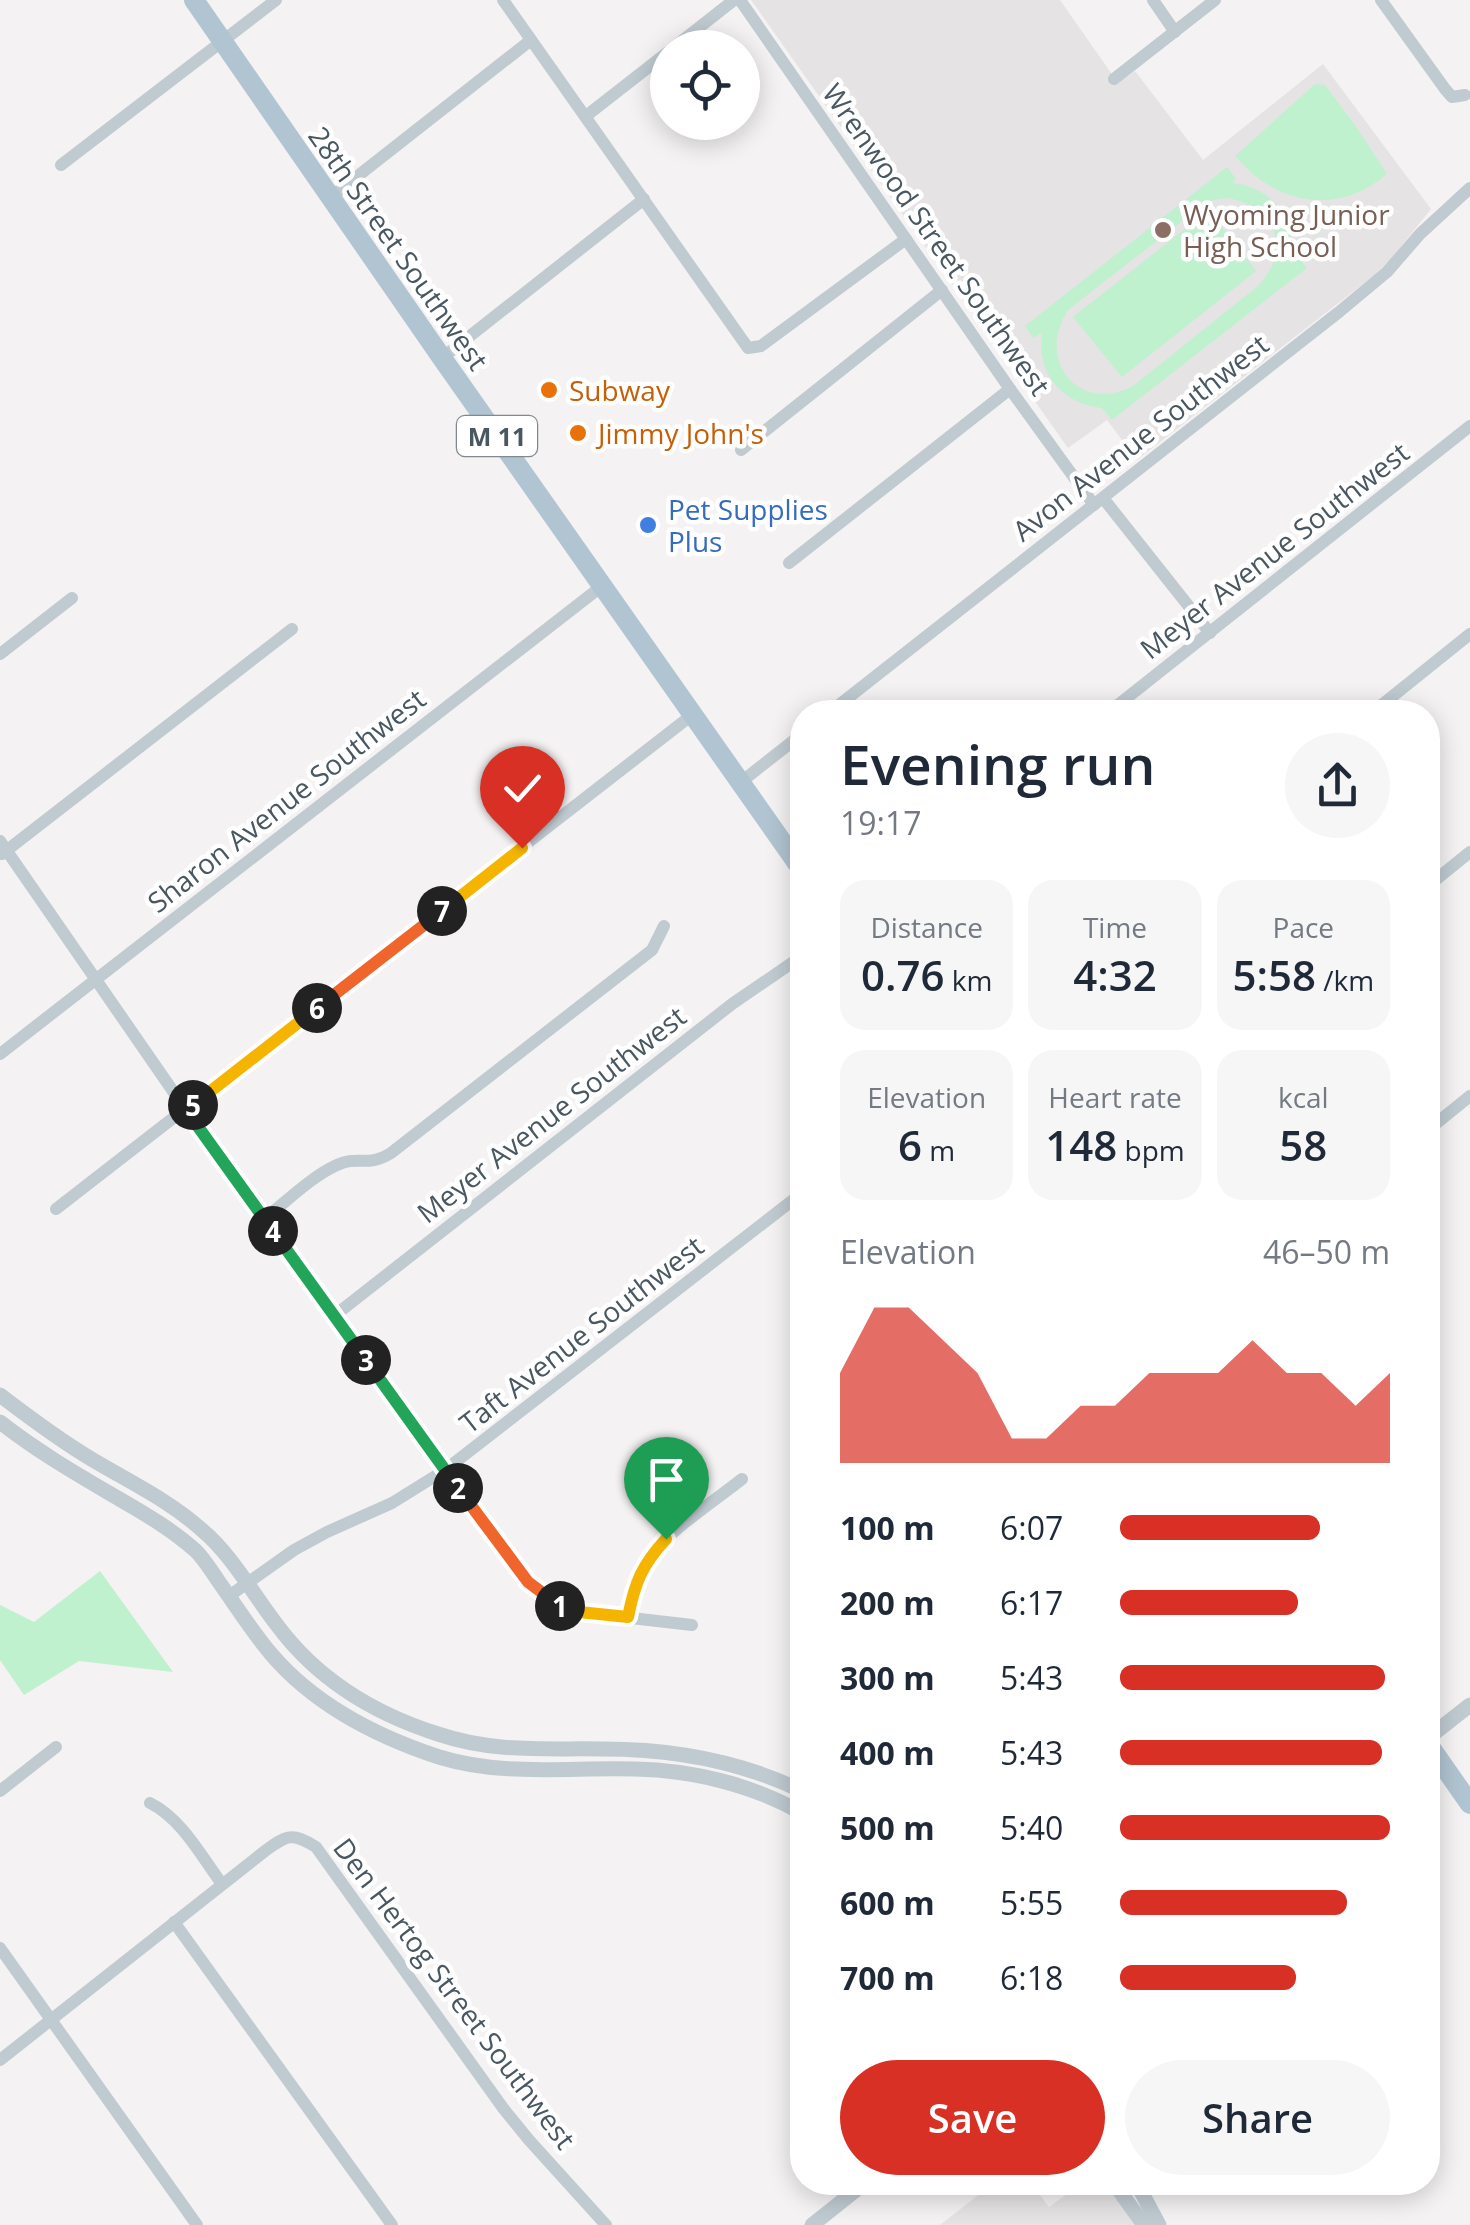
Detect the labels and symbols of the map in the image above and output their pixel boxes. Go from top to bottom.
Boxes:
street label: Wrenwood Street Southwest [815,75,1059,403]
street label: 28th Street Southwest [301,119,498,377]
place label: Wyoming Junior High School [1183,195,1390,265]
marker: Wyoming Junior High School [1152,219,1174,241]
street label: Avon Avenue Southwest [1004,325,1276,549]
place label: Subway [569,371,671,409]
marker: Subway [538,379,560,401]
place label: Jimmy John's [595,414,764,452]
road number: M 11 [457,416,537,456]
marker: Jimmy John's [567,422,589,444]
street label: Meyer Avenue Southwest [1132,433,1416,667]
place label: Pet Supplies Plus [668,490,828,560]
marker: Pet Supplies Plus [637,514,659,536]
street label: Sharon Avenue Southwest [139,679,433,921]
pin [480,746,565,849]
pin: 7 [417,886,467,936]
pin: 6 [292,983,342,1033]
street label: Meyer Avenue Southwest [409,997,693,1231]
pin: 5 [168,1080,218,1130]
pin: 4 [248,1206,298,1256]
street label: Taft Avenue Southwest [451,1227,711,1441]
pin: 3 [341,1335,391,1385]
pin [624,1437,709,1540]
pin: 2 [433,1463,483,1513]
pin: 1 [535,1581,585,1631]
street label: Den Hertog Street Southwest [325,1830,585,2156]

